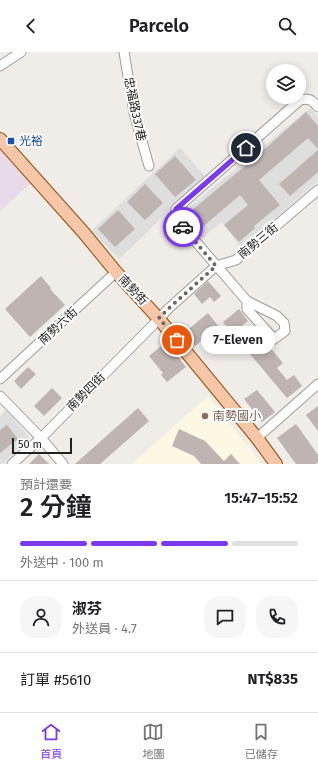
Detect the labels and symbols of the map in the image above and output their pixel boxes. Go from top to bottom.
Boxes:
street label: 忠福路337巷 [121,76,149,142]
pin [229,131,263,165]
place label: 光裕 [19,134,43,148]
marker: 光裕 [6,136,16,146]
courier [163,207,203,247]
street label: 南勢三街 [235,220,281,262]
street label: 南勢街 [116,272,150,308]
street label: 南勢六街 [36,305,80,347]
pin [160,323,194,357]
callout: 7-Eleven [201,326,275,354]
street label: 南勢四街 [64,370,108,414]
place label: 南勢國小 [213,409,261,423]
marker: 南勢國小 [200,411,210,421]
scale bar [12,436,72,455]

